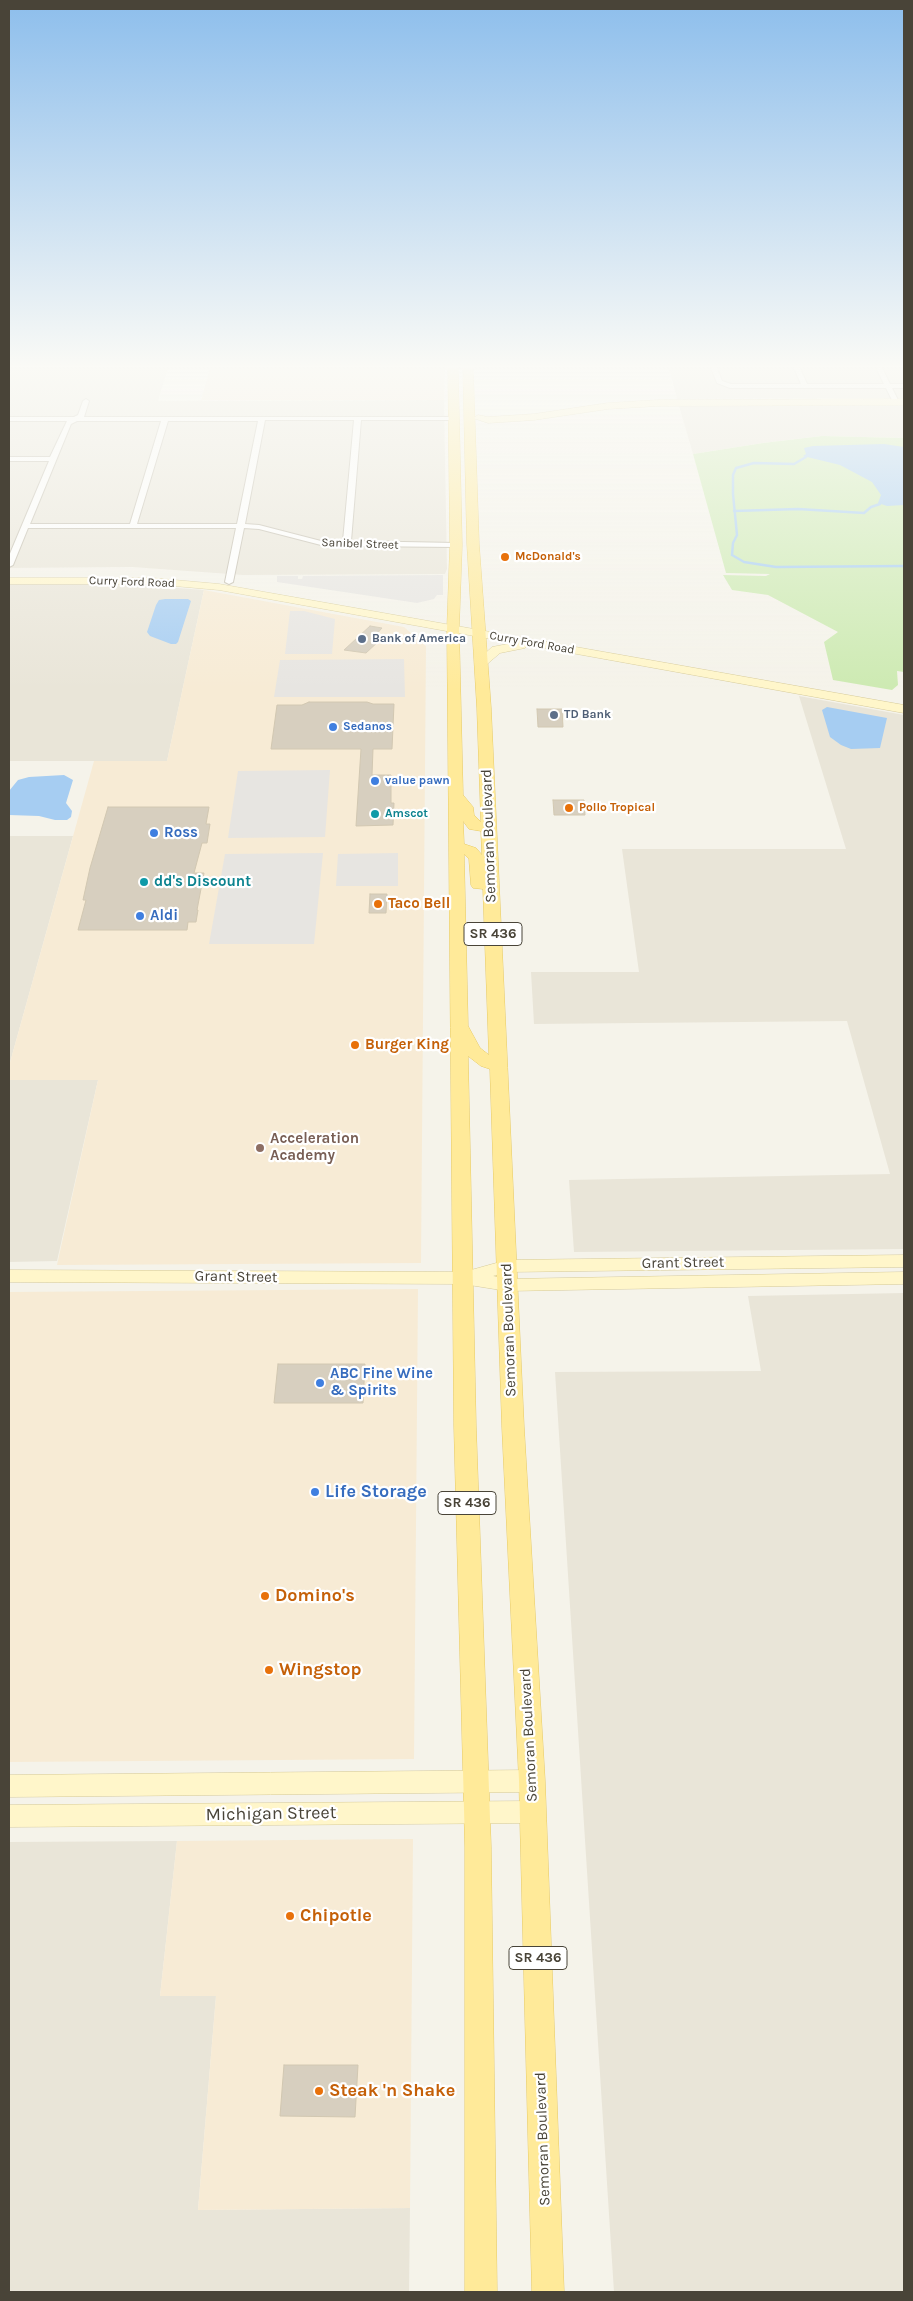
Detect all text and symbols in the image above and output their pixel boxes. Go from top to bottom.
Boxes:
street label: Sanibel Street [321,535,399,553]
place label: McDonald's [515,550,581,564]
marker: McDonald's [499,551,511,563]
street label: Curry Ford Road [89,573,175,591]
street label: Curry Ford Road [488,628,576,658]
place label: Bank of America [372,632,466,646]
marker: Bank of America [356,633,368,645]
place label: TD Bank [564,708,611,722]
marker: TD Bank [548,709,560,721]
place label: Sedanos [343,720,392,734]
marker: Sedanos [327,721,339,733]
street label: Semoran Boulevard [478,769,500,903]
place label: value pawn [385,774,450,788]
marker: value pawn [369,775,381,787]
place label: Pollo Tropical [579,801,655,815]
marker: Pollo Tropical [563,802,575,814]
place label: Amscot [385,807,428,821]
marker: Amscot [369,808,381,820]
place label: Ross [164,824,198,842]
marker: Ross [148,827,160,839]
place label: dd's Discount [154,873,251,891]
marker: dd's Discount [138,876,150,888]
place label: Taco Bell [388,895,450,913]
marker: Taco Bell [372,898,384,910]
place label: Aldi [150,907,178,925]
marker: Aldi [134,910,146,922]
road number: SR 436 [464,922,522,946]
place label: Burger King [365,1036,449,1054]
marker: Burger King [349,1039,361,1051]
place label: Acceleration Academy [270,1130,359,1165]
marker: Acceleration Academy [254,1142,266,1154]
street label: Grant Street [641,1253,725,1273]
street label: Semoran Boulevard [498,1263,520,1397]
street label: Grant Street [194,1267,278,1287]
place label: ABC Fine Wine & Spirits [330,1365,433,1400]
marker: ABC Fine Wine & Spirits [314,1377,326,1389]
place label: Life Storage [325,1481,427,1503]
marker: Life Storage [309,1486,321,1498]
road number: SR 436 [438,1492,496,1515]
place label: Domino's [275,1585,355,1607]
marker: Domino's [259,1590,271,1602]
place label: Wingstop [279,1659,361,1681]
marker: Wingstop [263,1664,275,1676]
street label: Semoran Boulevard [517,1668,541,1802]
street label: Michigan Street [205,1802,337,1826]
place label: Chipotle [300,1905,372,1927]
marker: Chipotle [284,1910,296,1922]
road number: SR 436 [509,1946,567,1970]
street label: Semoran Boulevard [532,2072,554,2206]
place label: Steak 'n Shake [329,2080,455,2102]
marker: Steak 'n Shake [313,2085,325,2097]

